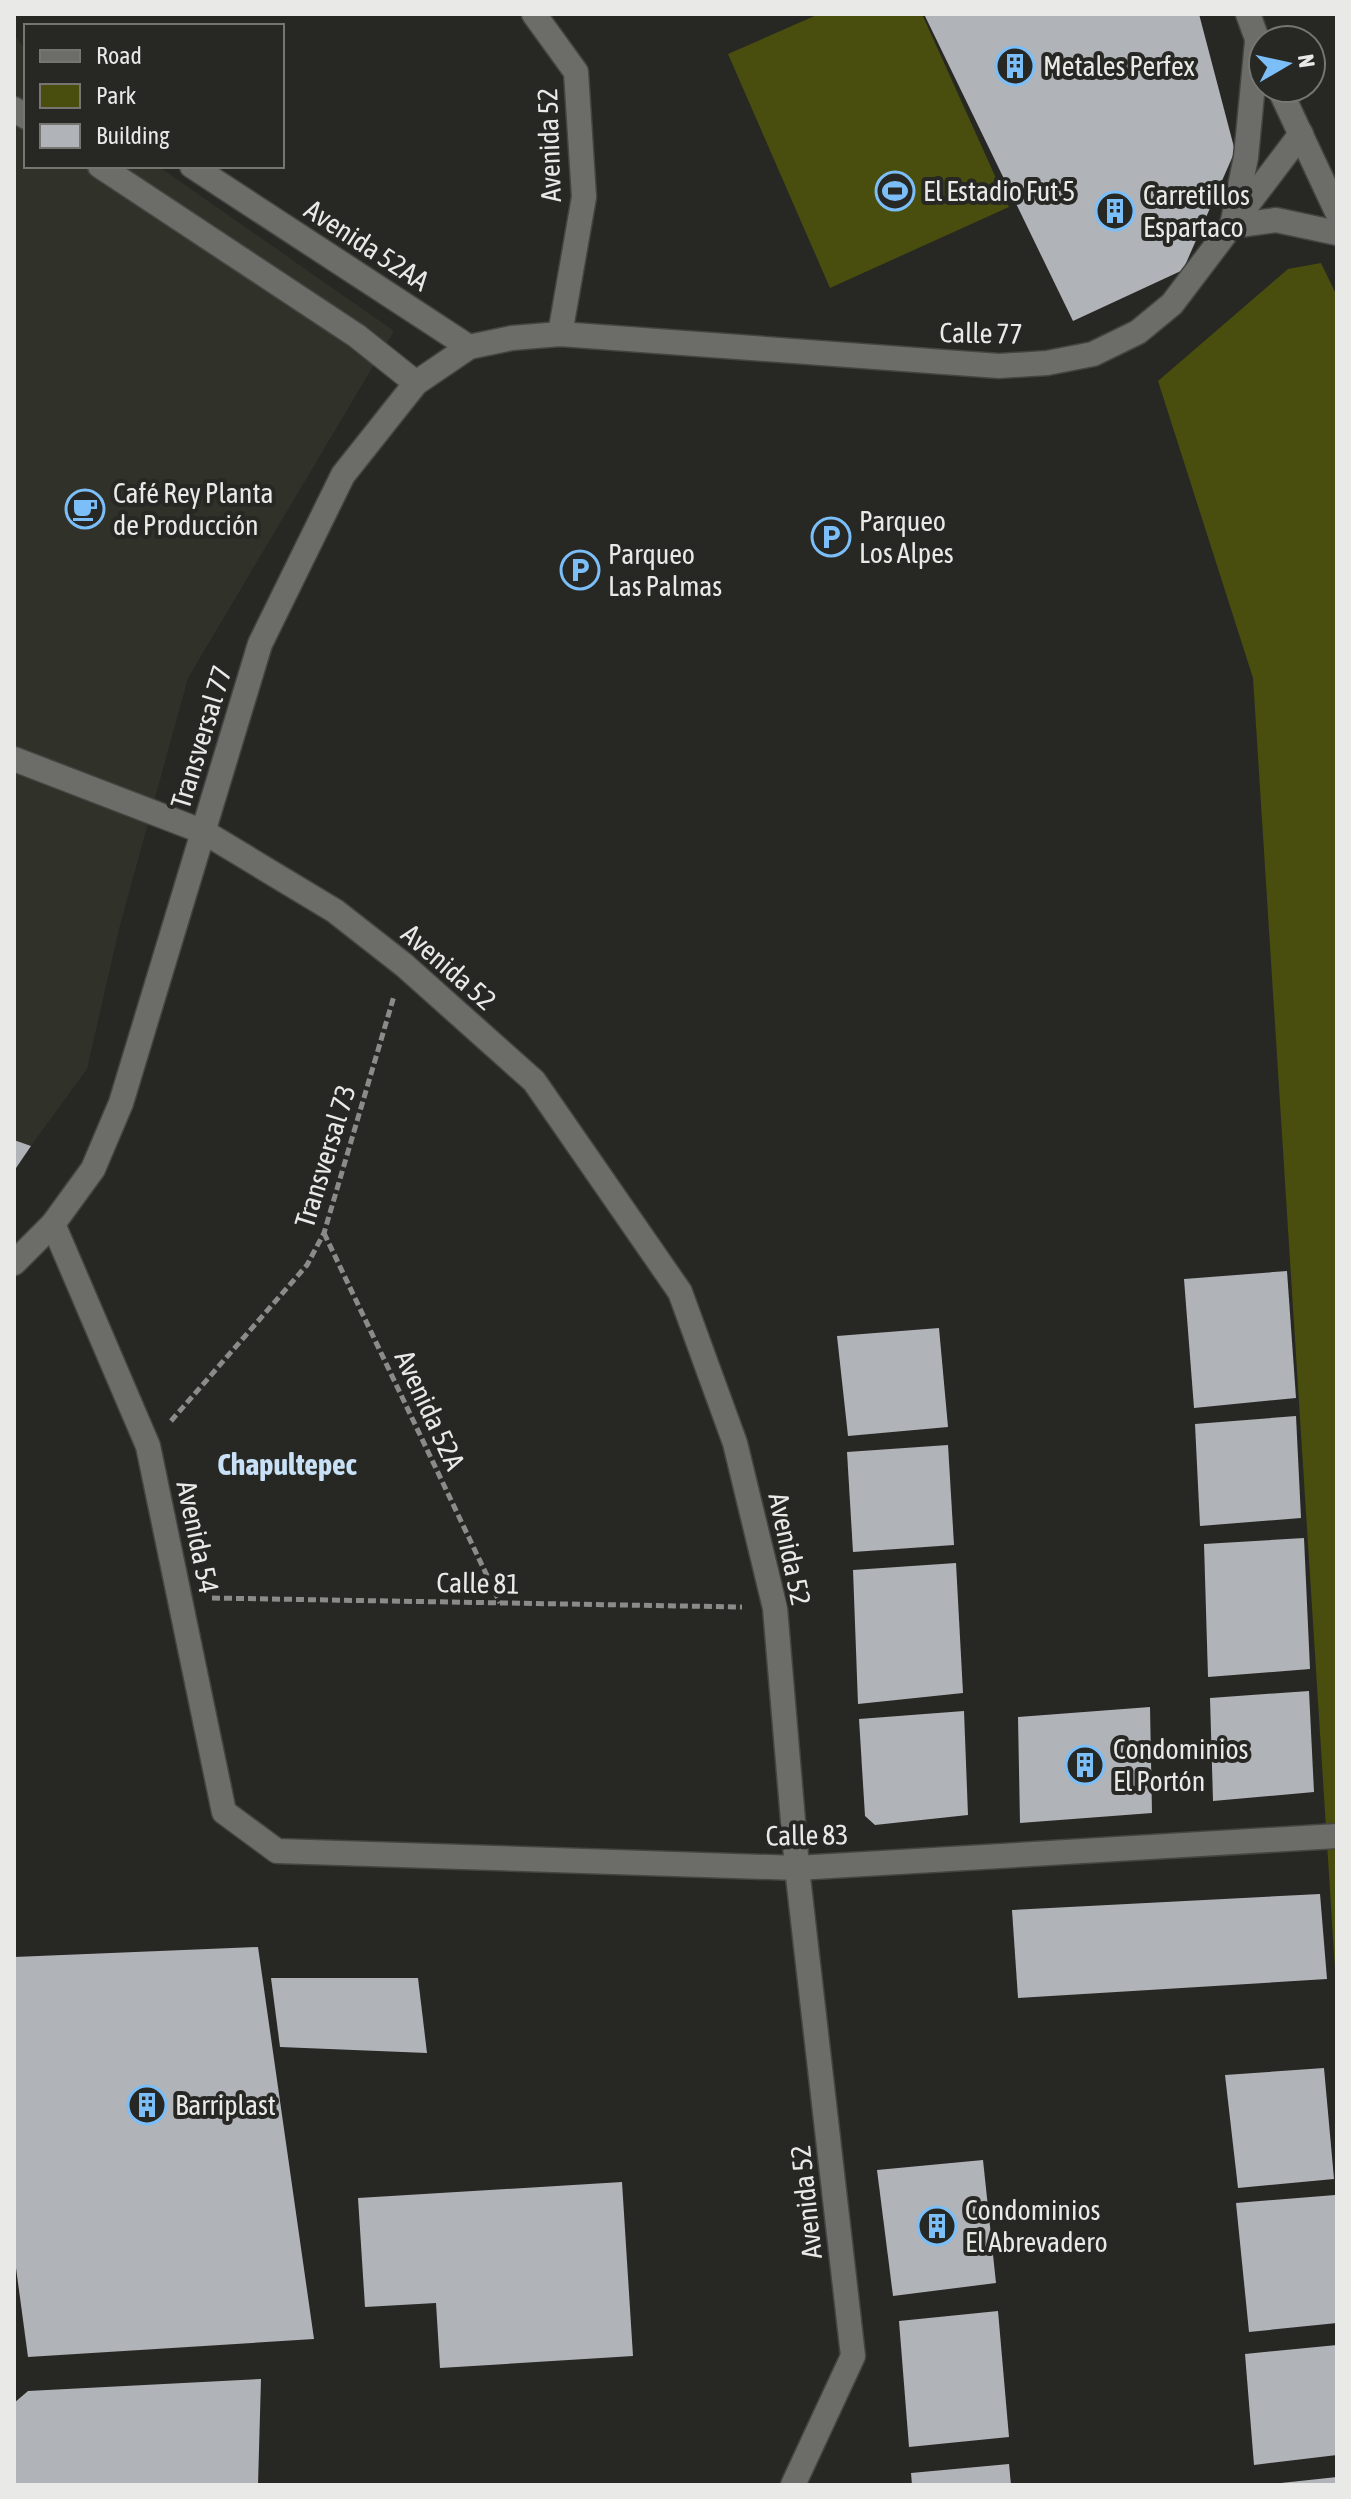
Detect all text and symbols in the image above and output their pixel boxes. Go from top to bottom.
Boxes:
legend [24,24,284,168]
north arrow [1247,24,1327,104]
text: Road [96,42,142,69]
building icon: Metales Perfex [994,45,1036,87]
place label: Metales Perfex [1043,50,1195,82]
text: N [1293,52,1321,69]
text: Park [96,82,137,109]
street label: Avenida 52 [531,87,567,203]
text: Building [96,122,170,149]
sports icon: El Estadio Fut 5 [874,170,916,212]
place label: El Estadio Fut 5 [923,175,1075,207]
place label: Carretillos Espartaco [1143,179,1250,243]
building icon: Carretillos Espartaco [1094,190,1136,232]
street label: Avenida 52AA [299,193,435,297]
street label: Calle 77 [939,316,1023,350]
place label: Café Rey Planta de Producción [113,477,274,541]
cafe icon: Café Rey Planta de Producción [64,488,106,530]
place label: Parqueo Los Alpes [859,505,954,569]
parking icon: Parqueo Los Alpes [810,516,852,558]
place label: Parqueo Las Palmas [608,538,722,602]
parking icon: Parqueo Las Palmas [559,549,601,591]
street label: Transversal 77 [164,662,238,812]
street label: Avenida 52 [395,917,503,1017]
street label: Transversal 73 [288,1081,362,1231]
street label: Avenida 52A [388,1345,472,1475]
district label: Chapultepec [217,1447,357,1481]
street label: Avenida 54 [170,1478,226,1596]
street label: Avenida 52 [762,1490,818,1608]
street label: Calle 81 [436,1566,520,1600]
place label: Condominios El Portón [1113,1733,1248,1797]
building icon: Condominios El Portón [1064,1744,1106,1786]
street label: Calle 83 [765,1818,849,1852]
building icon: Barriplast [126,2084,168,2126]
place label: Barriplast [175,2089,276,2121]
street label: Avenida 52 [784,2144,828,2260]
place label: Condominios El Abrevadero [965,2194,1108,2258]
building icon: Condominios El Abrevadero [916,2205,958,2247]

